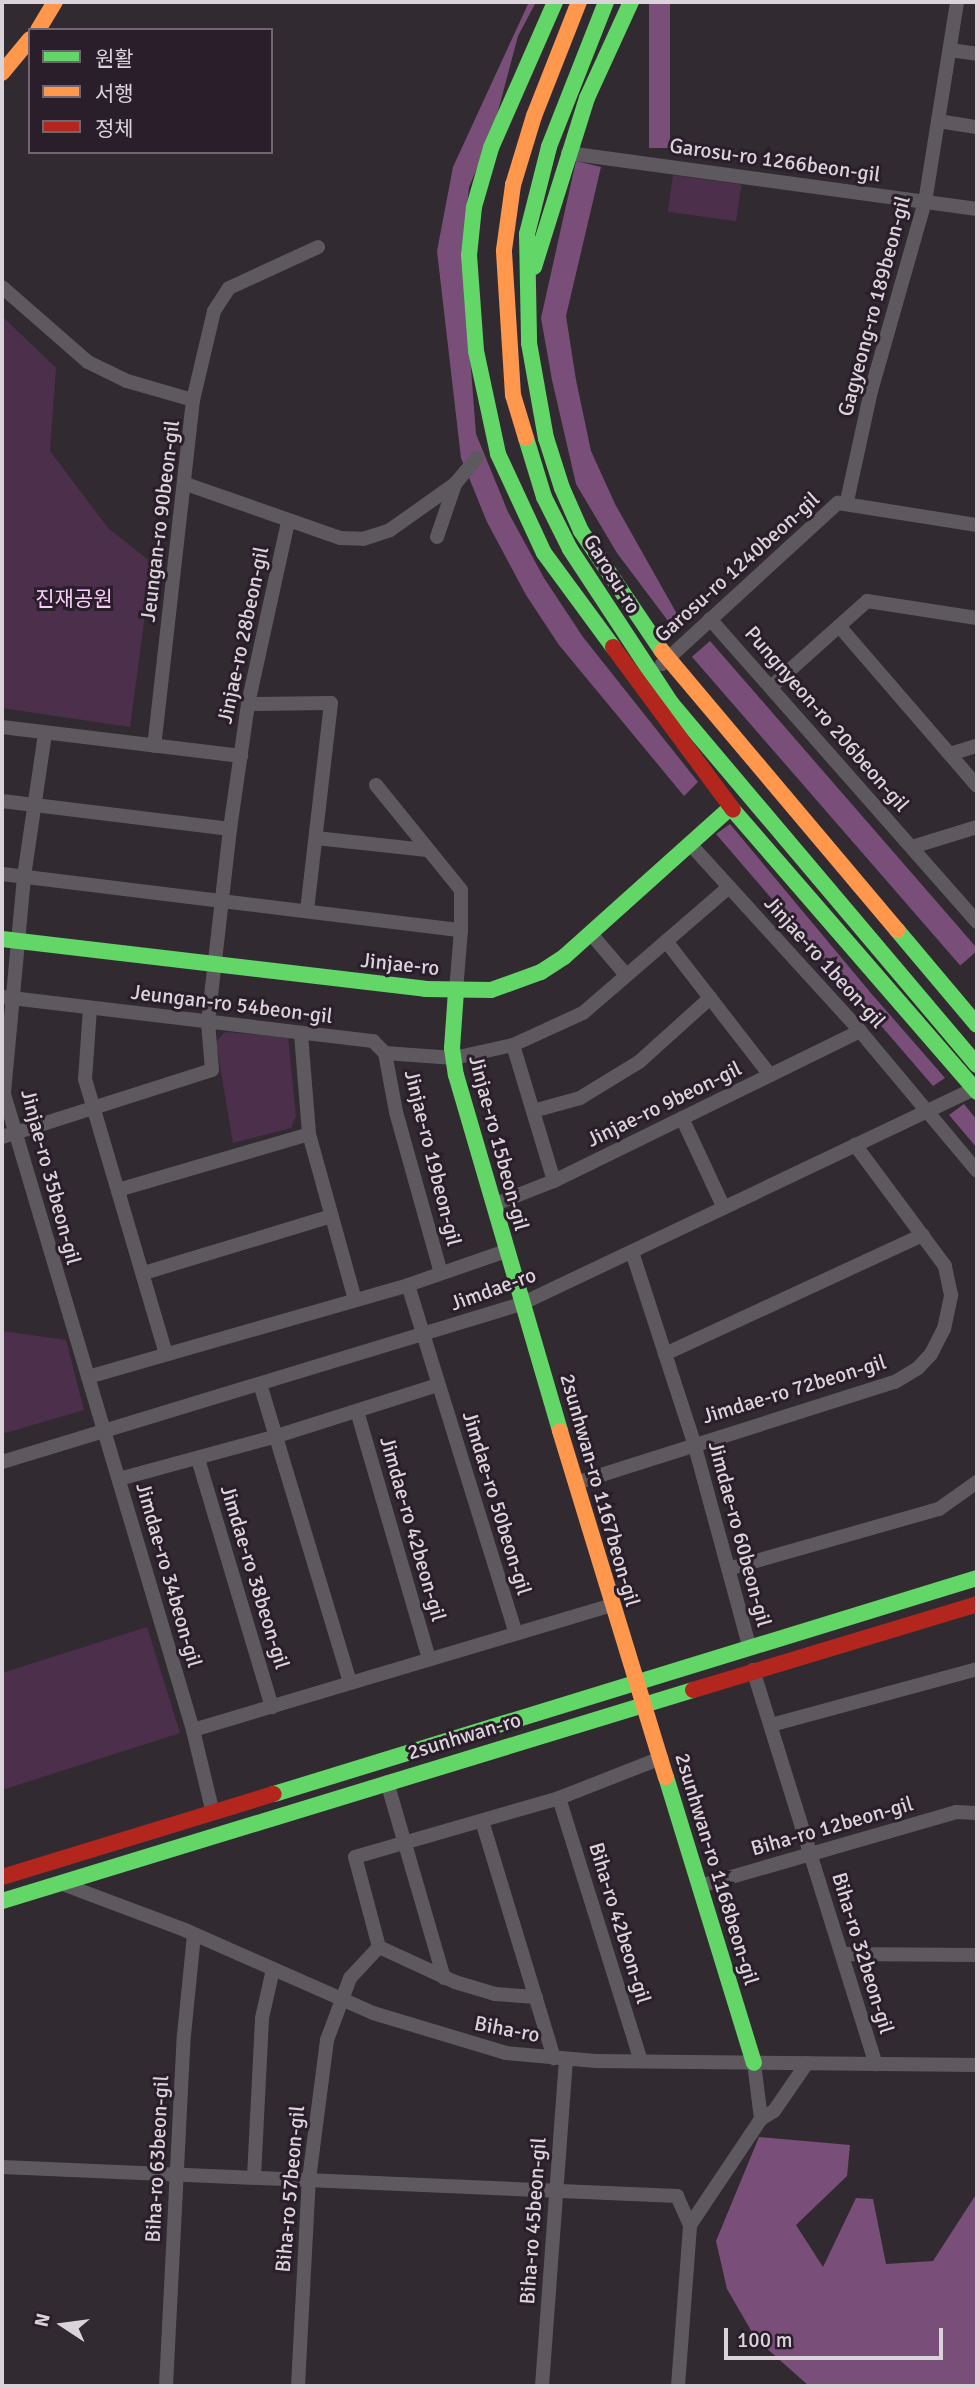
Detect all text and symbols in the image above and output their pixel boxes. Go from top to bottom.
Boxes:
legend [28,28,273,154]
text: 원활 [95,46,134,72]
text: 서행 [95,81,134,107]
text: 정체 [95,116,134,142]
street label: Garosu-ro 1266beon-gil [668,133,882,187]
street label: Gagyeong-ro 189beon-gil [832,193,916,419]
street label: Jeungan-ro 90beon-gil [135,419,185,623]
street label: Garosu-ro 1240beon-gil [649,486,825,648]
street label: Garosu-ro [578,530,646,618]
street label: Jinjae-ro 28beon-gil [212,544,274,726]
park label: 진재공원 [35,586,113,612]
street label: Pungnyeon-ro 206beon-gil [740,621,914,817]
street label: Jinjae-ro 1beon-gil [759,891,891,1033]
street label: Jinjae-ro [359,947,441,981]
street label: Jeungan-ro 54beon-gil [130,979,334,1029]
street label: Jinjae-ro 15beon-gil [463,1053,535,1233]
street label: Jinjae-ro 9beon-gil [582,1056,746,1152]
street label: Jinjae-ro 19beon-gil [399,1067,467,1249]
street label: Jinjae-ro 35beon-gil [15,1087,87,1267]
street label: Jimdae-ro [447,1262,539,1316]
street label: Jimdae-ro 72beon-gil [699,1349,889,1429]
street label: 2sunhwan-ro 1167beon-gil [555,1370,645,1610]
street label: Jimdae-ro 50beon-gil [457,1408,537,1598]
street label: Jimdae-ro 42beon-gil [375,1434,451,1624]
street label: Jimdae-ro 60beon-gil [703,1438,777,1630]
street label: Jimdae-ro 34beon-gil [131,1480,207,1670]
street label: Jimdae-ro 38beon-gil [215,1482,295,1672]
street label: 2sunhwan-ro [404,1707,524,1765]
street label: 2sunhwan-ro 1168beon-gil [670,1750,764,1988]
street label: Biha-ro 12beon-gil [748,1791,916,1861]
street label: Biha-ro 42beon-gil [583,1839,657,2007]
street label: Biha-ro 32beon-gil [826,1869,900,2037]
street label: Biha-ro [472,2010,542,2048]
street label: Biha-ro 63beon-gil [140,2075,174,2243]
street label: Biha-ro 57beon-gil [270,2104,310,2274]
street label: Biha-ro 45beon-gil [515,2137,551,2305]
north arrow [28,2290,98,2360]
text: N [29,2311,56,2329]
scale bar [727,2314,946,2358]
text: 100 m [737,2327,792,2353]

